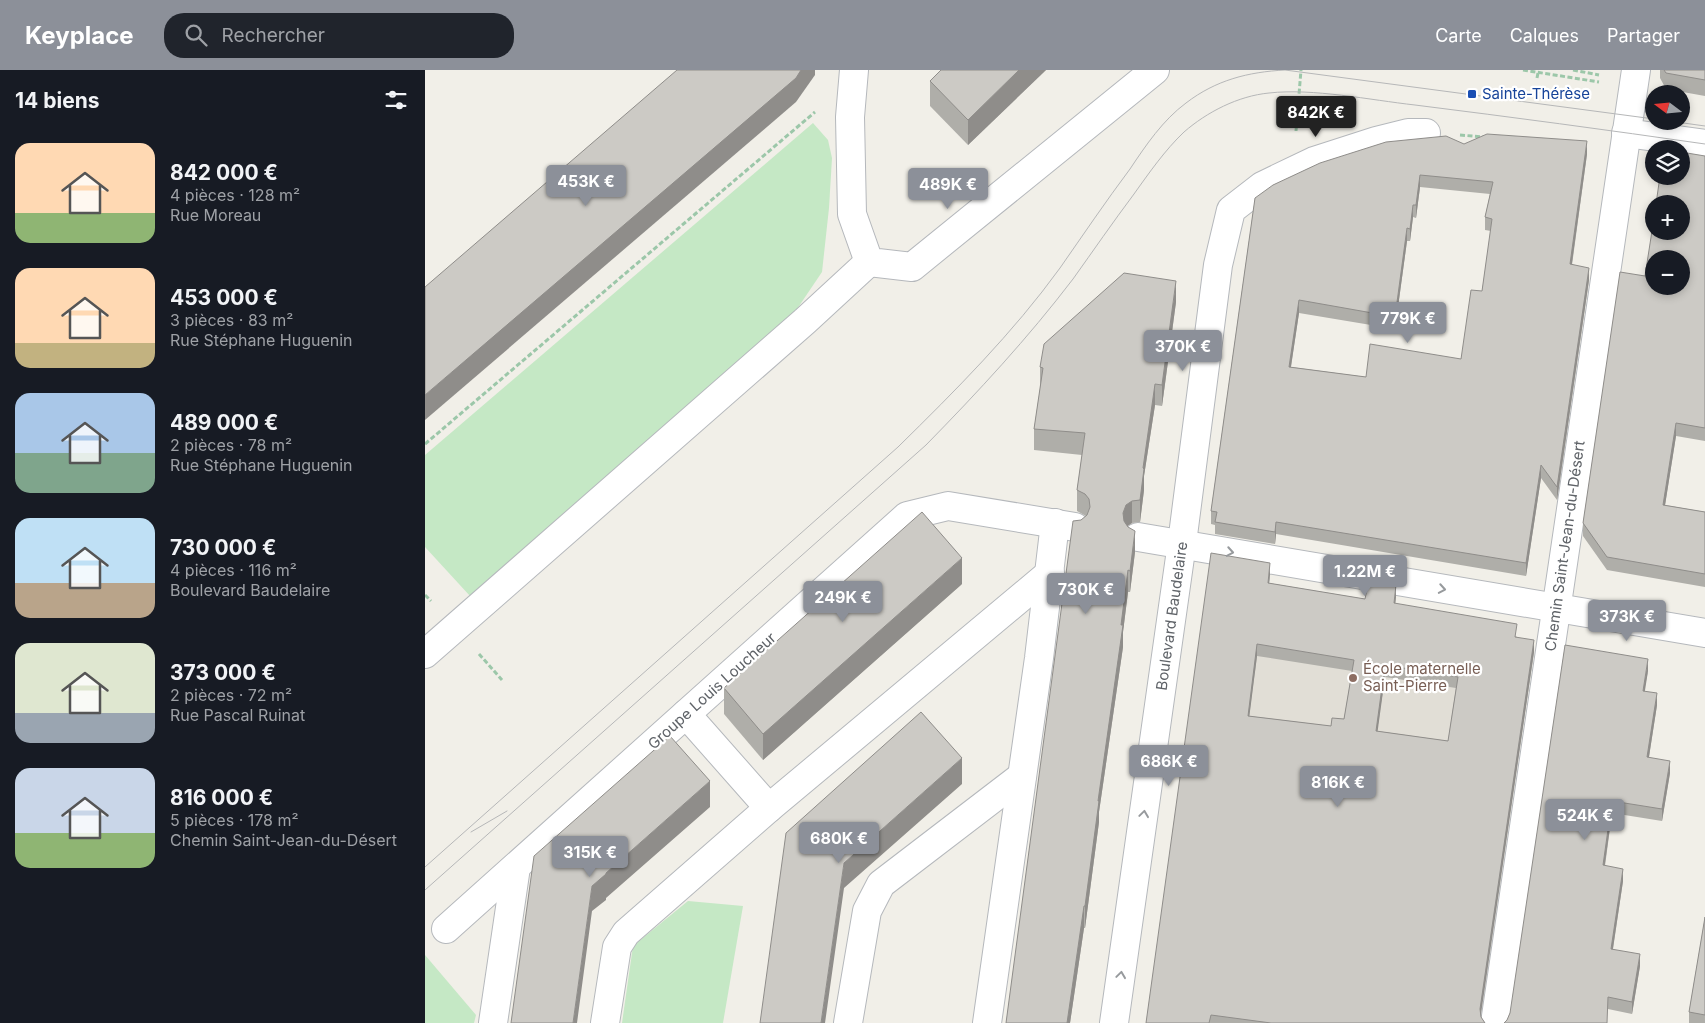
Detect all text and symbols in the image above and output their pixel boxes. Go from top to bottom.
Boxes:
search box [164,13,514,58]
text: Keyplace [25,21,134,50]
icon: search [182,21,210,49]
text: Rechercher [222,24,325,47]
text: Carte [1435,25,1482,46]
text: Calques [1510,25,1579,46]
text: Partager [1607,25,1680,46]
place label: Sainte-Thérèse [1482,84,1590,103]
north arrow [1645,85,1690,130]
map controls [1645,85,1690,295]
icon: filters [382,86,410,114]
text: 14 biens [15,88,100,113]
marker: Sainte-Thérèse [1466,88,1478,100]
pin: 842K € [1275,96,1357,138]
text: 842K € [1287,102,1345,122]
button: layers [1645,140,1690,185]
text: 842 000 € [170,160,278,185]
icon: home [55,163,115,223]
pin: 453K € [545,164,627,207]
pin: 489K € [907,168,989,210]
text: 453K € [557,171,615,191]
text: 489K € [919,174,977,194]
text: 4 pièces · 128 m² [170,185,300,205]
button: + [1645,195,1690,240]
text: Rue Moreau [170,205,261,225]
button: − [1645,250,1690,295]
text: 453 000 € [170,285,278,310]
icon: home [55,288,115,348]
pin: 779K € [1367,302,1449,344]
text: 779K € [1380,308,1436,328]
text: 3 pièces · 83 m² [170,310,293,330]
text: Rue Stéphane Huguenin [170,330,353,350]
pin: 370K € [1142,330,1224,372]
text: 370K € [1155,336,1211,356]
text: 489 000 € [170,410,278,435]
icon: home [55,413,115,473]
text: 2 pièces · 78 m² [170,435,292,455]
street label: Chemin Saint-Jean-du-Désert [1540,439,1589,653]
text: Rue Stéphane Huguenin [170,455,353,475]
text: 730 000 € [170,535,276,560]
icon: home [55,538,115,598]
street label: Boulevard Baudelaire [1152,540,1191,692]
one-way arrow [1226,546,1235,556]
pin: 1.22M € [1319,554,1411,597]
text: 4 pièces · 116 m² [170,560,297,580]
text: 1.22M € [1334,561,1396,581]
pin: 730K € [1045,572,1127,615]
text: 730K € [1058,579,1114,599]
text: Boulevard Baudelaire [170,580,330,600]
pin: 249K € [802,580,884,623]
one-way arrow [1438,583,1446,593]
text: 249K € [814,587,872,607]
pin: 373K € [1586,600,1668,642]
text: 373K € [1599,606,1655,626]
street label: Groupe Louis Loucheur [644,628,780,753]
place label: École maternelle Saint-Pierre [1363,659,1481,695]
text: 373 000 € [170,660,276,685]
icon: home [55,663,115,723]
marker: École maternelle Saint-Pierre [1347,672,1359,684]
text: 2 pièces · 72 m² [170,685,292,705]
text: Rue Pascal Ruinat [170,705,305,725]
pin: 686K € [1128,744,1210,787]
text: 686K € [1140,751,1198,771]
pin: 816K € [1297,766,1379,808]
text: 816K € [1311,772,1365,792]
text: 816 000 € [170,785,273,810]
icon: home [55,788,115,848]
pin: 524K € [1544,798,1626,841]
text: 524K € [1556,805,1614,825]
text: 5 pièces · 178 m² [170,810,299,830]
one-way arrow [1138,810,1148,818]
pin: 680K € [798,822,880,864]
text: 680K € [810,828,868,848]
text: Chemin Saint-Jean-du-Désert [170,830,397,850]
pin: 315K € [549,836,631,878]
text: 315K € [563,842,617,862]
one-way arrow [1115,970,1125,979]

